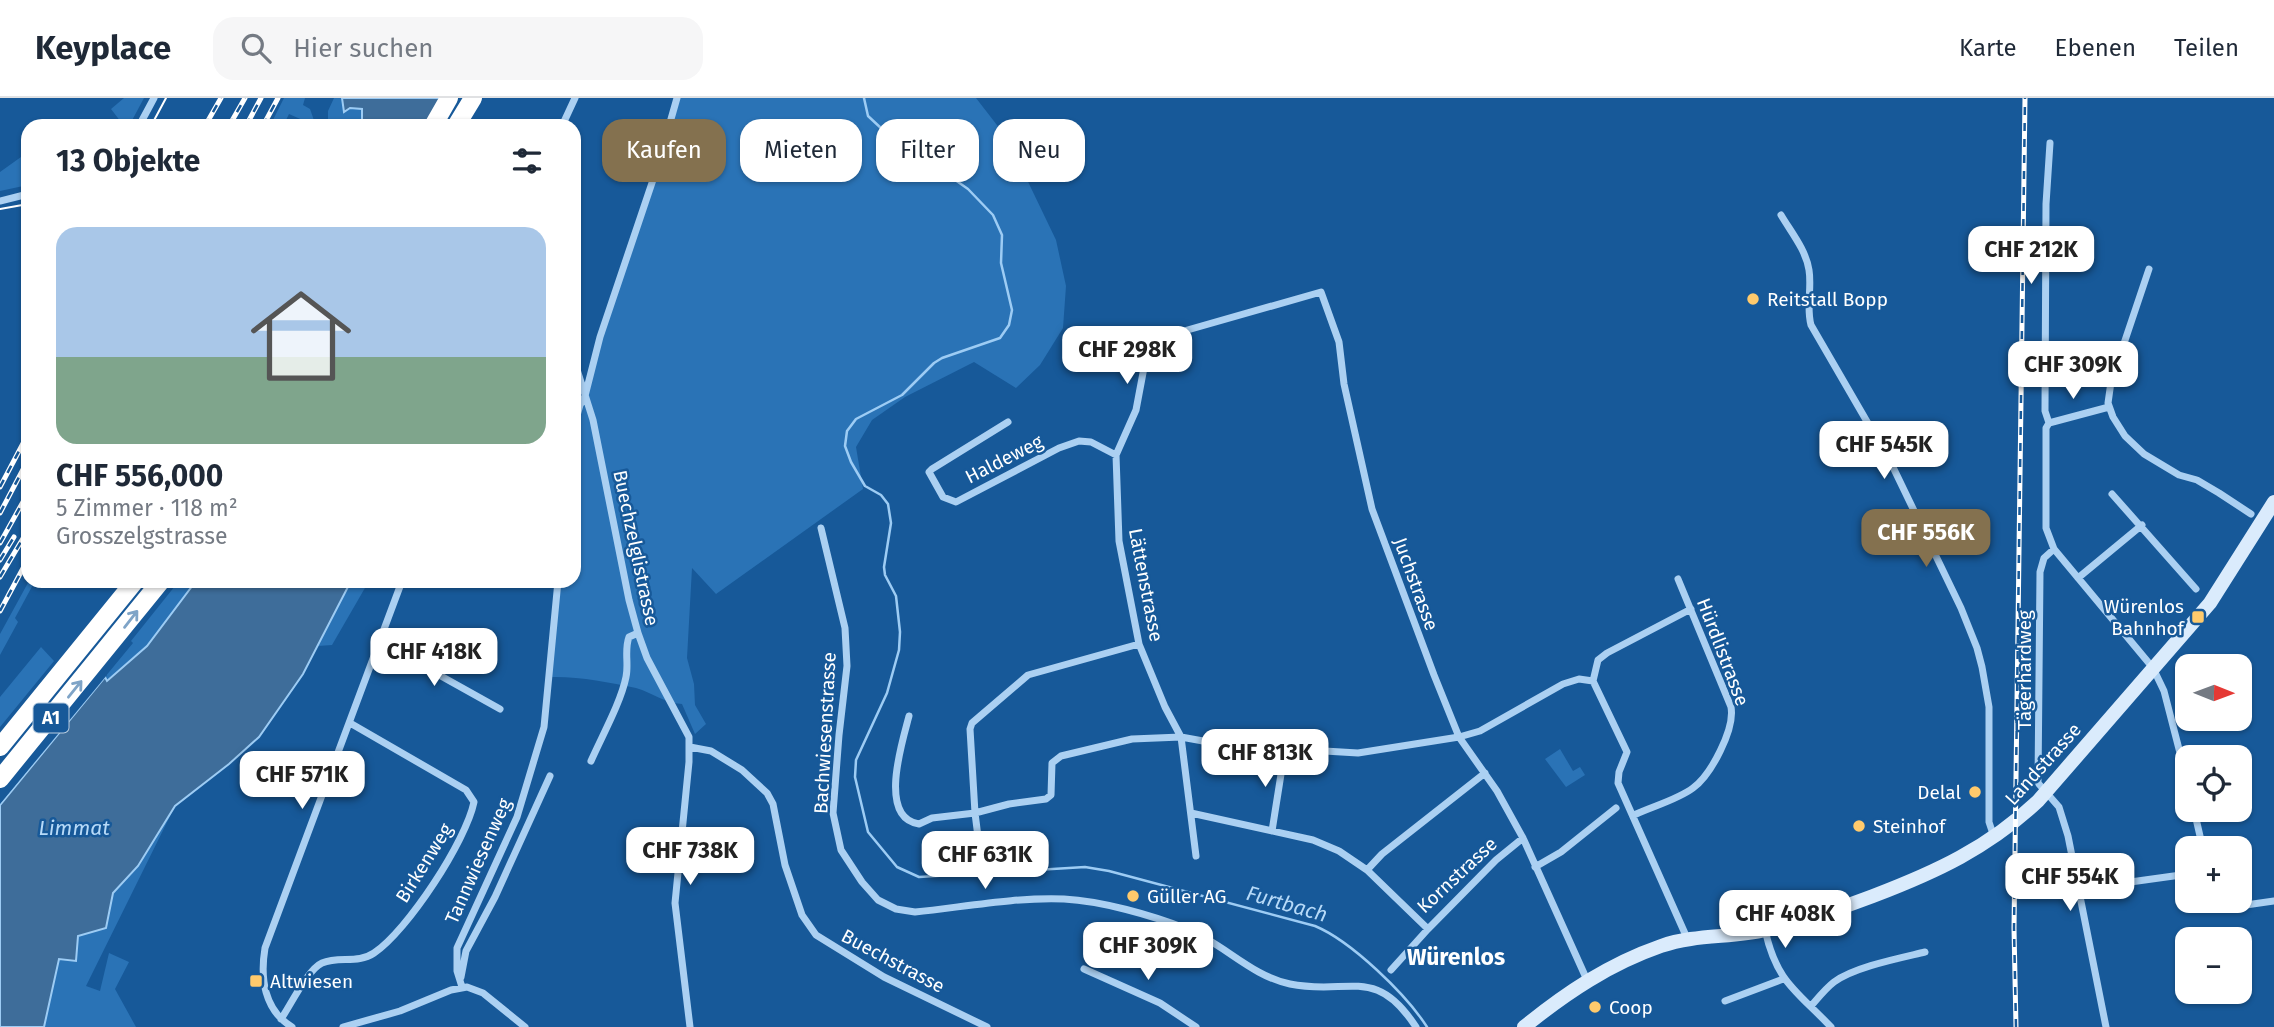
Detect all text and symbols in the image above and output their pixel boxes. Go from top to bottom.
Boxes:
search box [213,17,703,80]
text: Keyplace [35,28,171,68]
icon: search [237,29,275,67]
text: Hier suchen [293,33,434,64]
text: Karte [1959,34,2017,62]
text: Ebenen [2055,34,2136,62]
text: Teilen [2174,34,2239,62]
chip: Kaufen [602,119,726,182]
chip: Mieten [740,119,862,182]
chip: Filter [876,119,979,182]
chip: Neu [993,119,1085,182]
icon: filters [508,142,546,180]
text: 13 Objekte [56,143,200,179]
pin: CHF 212K [1959,226,2103,286]
text: CHF 212K [1984,235,2078,263]
icon: home [238,273,364,399]
place label: Reitstall Bopp [1767,288,1888,311]
marker: Reitstall Bopp [1745,291,1761,307]
pin: CHF 298K [1055,327,1199,386]
text: CHF 298K [1078,335,1176,363]
pin: CHF 309K [2001,342,2145,401]
text: CHF 309K [2024,350,2122,378]
pin: CHF 545K [1812,422,1956,481]
street label: Haldeweg [961,430,1047,488]
text: CHF 545K [1835,430,1933,458]
text: CHF 556,000 [56,458,223,494]
street label: Buechzelglistrasse [608,468,664,628]
text: 5 Zimmer · 118 m² [56,494,238,522]
pin: CHF 556K [1854,510,1998,569]
text: CHF 556K [1877,518,1975,546]
text: Grosszelgstrasse [56,522,228,550]
street label: Lättenstrasse [1124,526,1168,644]
street label: Juchstrasse [1389,534,1443,634]
street label: Hürdlistrasse [1692,595,1754,709]
place label: Würenlos Bahnhof [2104,595,2186,640]
marker: Würenlos Bahnhof [2190,609,2206,625]
one-way arrow [124,610,139,628]
street label: Tägerhardweg [2013,610,2036,730]
pin: CHF 418K [362,628,506,688]
text: CHF 418K [386,637,482,665]
street label: Bachwiesenstrasse [809,651,841,815]
north arrow [2175,654,2252,732]
map controls [2175,654,2252,1004]
one-way arrow [67,680,82,698]
road number: A1 [34,704,68,732]
street label: Landstrasse [2000,718,2086,810]
pin: CHF 813K [1193,730,1337,789]
text: CHF 813K [1217,738,1313,766]
button: locate [2175,745,2252,822]
pin: CHF 571K [230,752,374,811]
text: CHF 571K [256,760,348,788]
place label: Delal [1917,781,1961,804]
marker: Delal [1967,784,1983,800]
street label: Tannwiesenweg [440,795,516,927]
water label: Limmat [38,815,110,841]
place label: Steinhof [1873,815,1947,838]
marker: Steinhof [1851,818,1867,834]
street label: Birkenweg [391,819,457,907]
pin: CHF 738K [618,828,762,887]
pin: CHF 631K [913,832,1057,891]
street label: Kornstrasse [1412,832,1502,918]
text: CHF 738K [642,836,738,864]
button: + [2175,836,2252,913]
text: CHF 631K [938,840,1032,868]
pin: CHF 554K [1998,854,2142,913]
text: CHF 554K [2021,862,2119,890]
water label: Furtbach [1243,880,1331,928]
place label: Güller AG [1147,885,1227,908]
marker: Güller AG [1125,888,1141,904]
pin: CHF 408K [1713,890,1857,950]
text: CHF 408K [1735,899,1835,927]
pin: CHF 309K [1076,922,1220,982]
street label: Buechstrasse [837,924,949,998]
button: − [2175,927,2252,1004]
text: CHF 309K [1099,931,1197,959]
district label: Würenlos [1407,943,1505,971]
place label: Altwiesen [270,970,353,993]
marker: Altwiesen [248,973,264,989]
place label: Coop [1609,996,1653,1019]
marker: Coop [1587,999,1603,1015]

